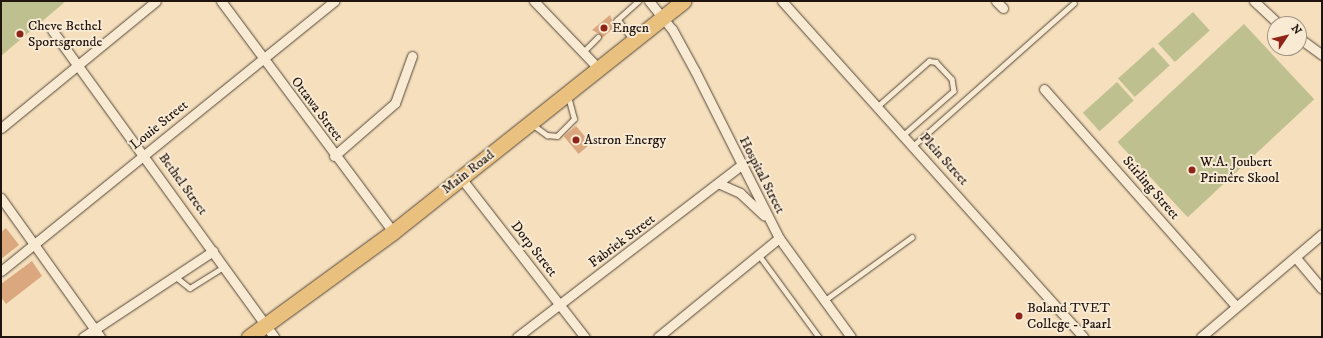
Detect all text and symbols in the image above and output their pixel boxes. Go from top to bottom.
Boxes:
north arrow [1267,16,1307,56]
place label: Cheve Bethel Sportsgronde [28,18,102,50]
place label: Engen [612,20,649,36]
text: N [1288,22,1304,37]
marker: Engen [599,23,609,33]
marker: Cheve Bethel Sportsgronde [15,29,25,39]
street label: Ottawa Street [287,74,347,144]
street label: Louie Street [127,97,191,153]
street label: Plein Street [916,129,972,189]
place label: Astron Energy [584,132,666,148]
street label: Hospital Street [735,134,789,216]
marker: Astron Energy [571,135,581,145]
street label: Main Road [439,146,497,198]
street label: Bethel Street [155,150,211,218]
street label: Stirling Street [1119,153,1183,223]
place label: W.A. Joubert Primêre Skool [1200,154,1279,186]
marker: W.A. Joubert Primêre Skool [1187,165,1197,175]
street label: Fabriek Street [586,211,658,271]
street label: Dorp Street [507,218,561,280]
place label: Boland TVET College - Paarl [1027,300,1111,332]
marker: Boland TVET College - Paarl [1014,311,1024,321]

